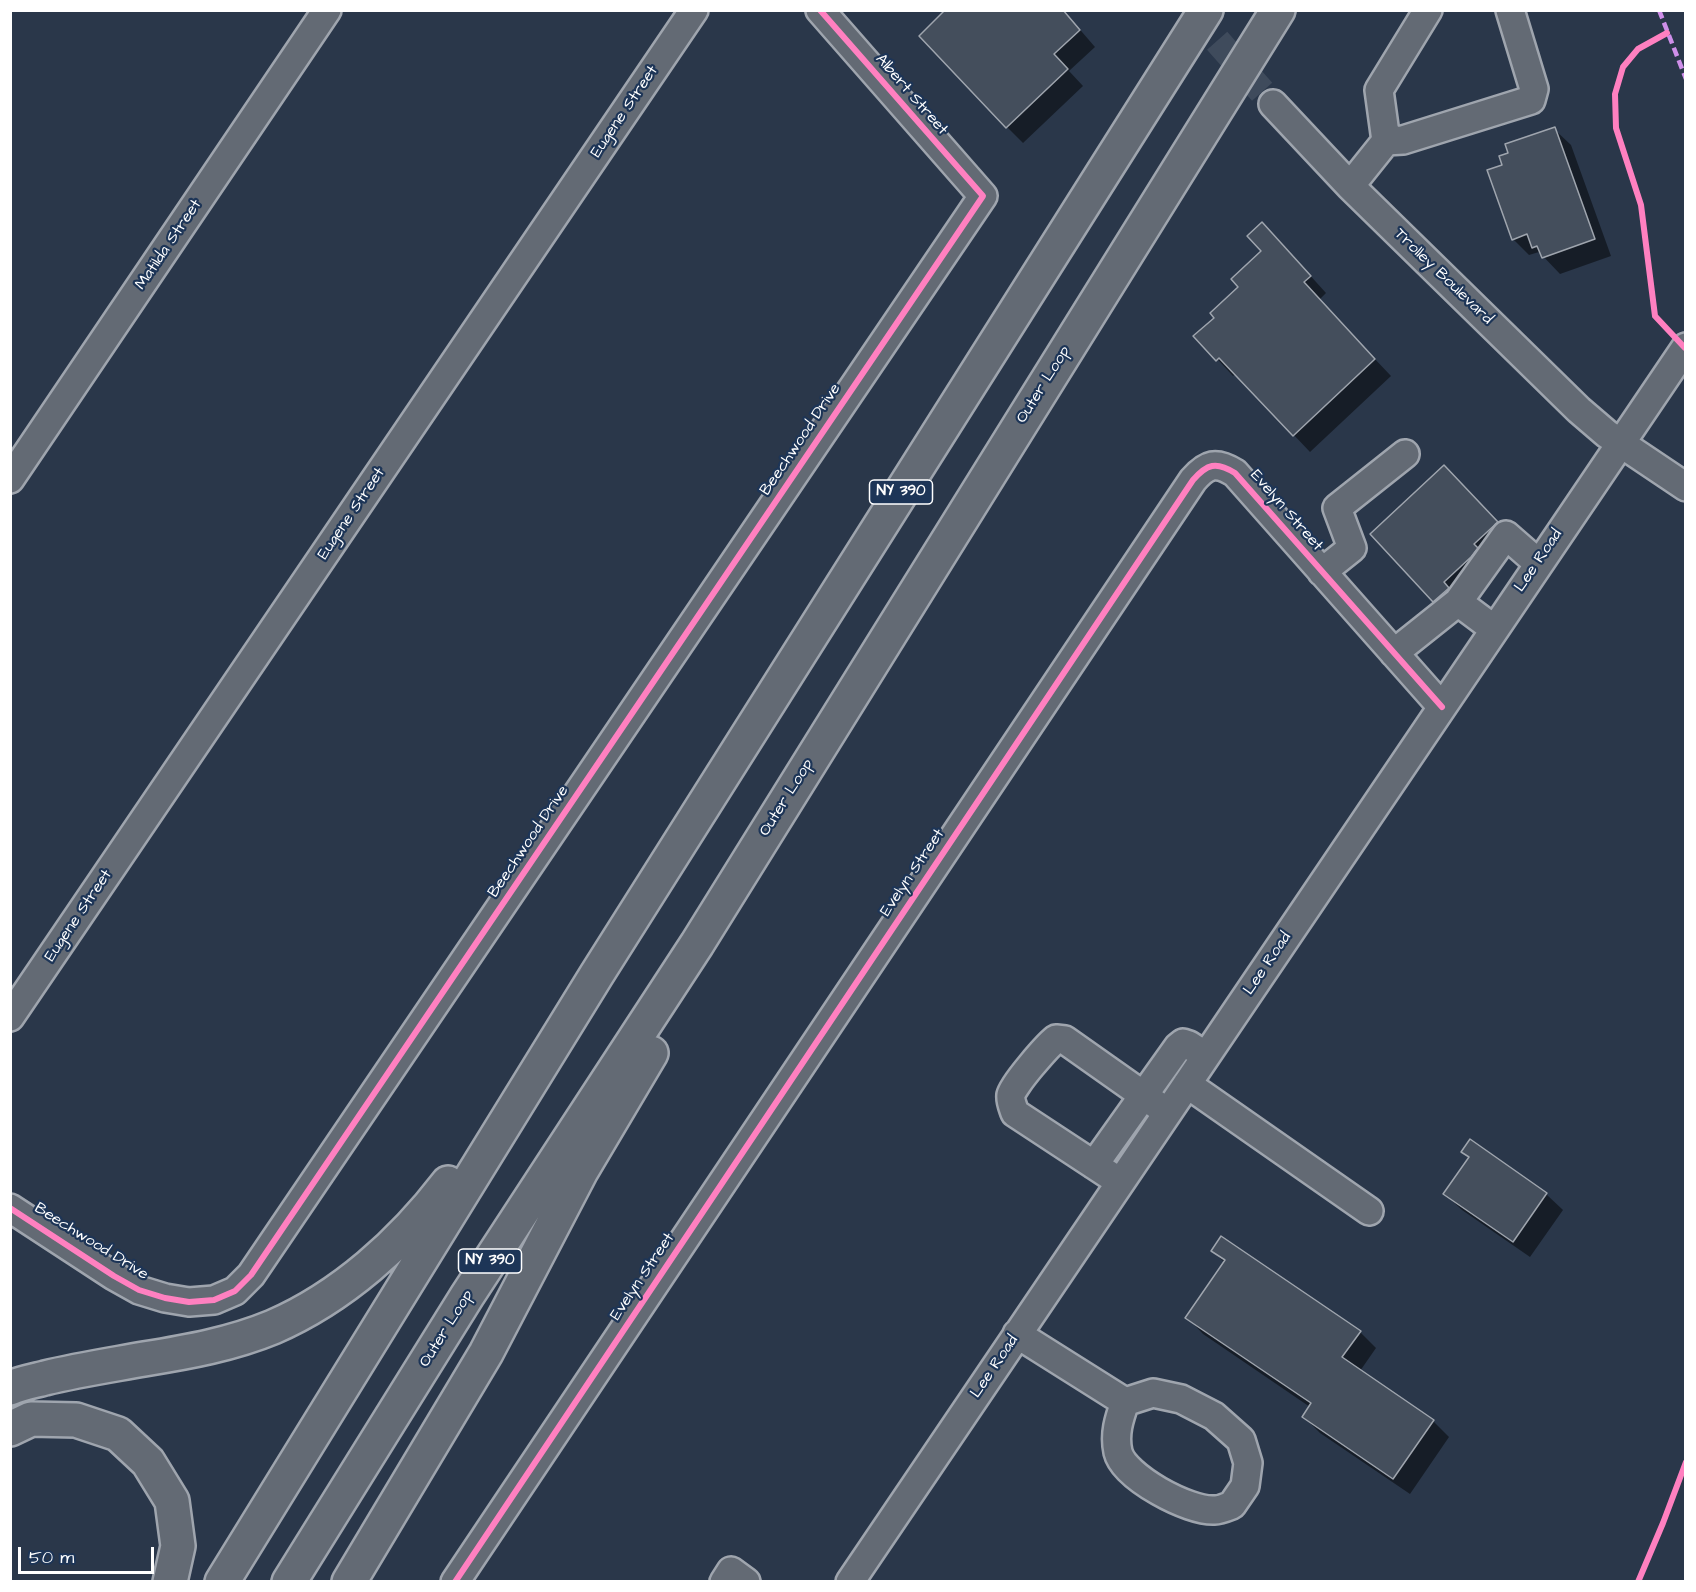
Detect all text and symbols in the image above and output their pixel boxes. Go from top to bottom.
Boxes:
street label: Albert Street [870,50,952,140]
street label: Eugene Street [587,62,663,162]
street label: Matilda Street [132,196,206,294]
street label: Trolley Boulevard [1390,225,1496,329]
street label: Outer Loop [1013,343,1075,427]
street label: Beechwood Drive [756,380,846,500]
street label: Eugene Street [314,464,390,564]
street label: Evelyn Street [1245,466,1327,556]
road number: NY 390 [870,480,932,504]
street label: Lee Road [1511,526,1567,596]
street label: Outer Loop [756,756,818,840]
street label: Beechwood Drive [484,782,574,902]
street label: Evelyn Street [877,826,949,920]
street label: Eugene Street [41,866,117,966]
street label: Lee Road [1240,929,1296,999]
street label: Beechwood Drive [30,1199,152,1285]
street label: Evelyn Street [607,1230,679,1324]
road number: NY 390 [458,1249,522,1273]
street label: Outer Loop [416,1287,478,1371]
street label: Lee Road [967,1332,1023,1402]
scale bar [21,1535,158,1573]
text: 50 m [29,1545,74,1570]

